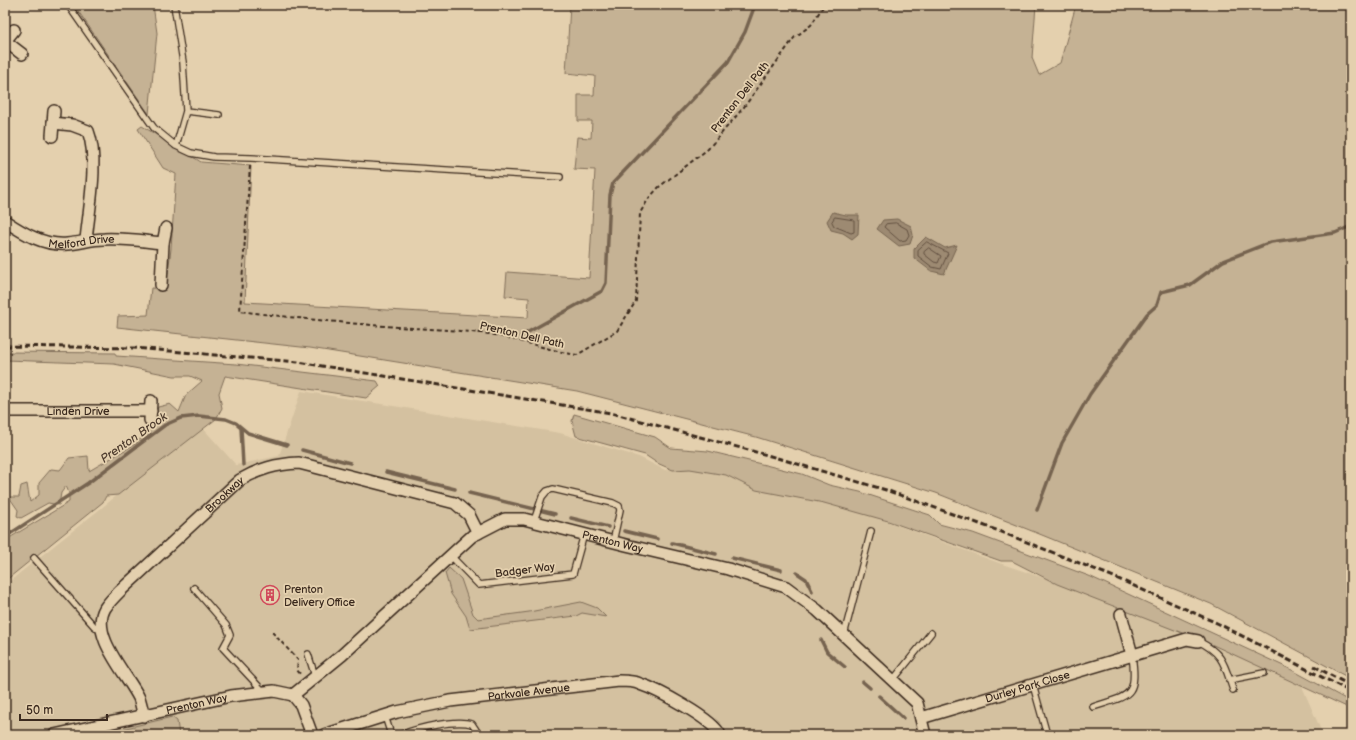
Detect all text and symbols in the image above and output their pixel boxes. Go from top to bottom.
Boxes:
street label: Prenton Dell Path [708,59,772,135]
street label: Melford Drive [47,232,115,251]
street label: Prenton Dell Path [478,319,566,351]
street label: Linden Drive [46,405,110,418]
water label: Prenton Brook [98,409,171,467]
street label: Brookway [202,473,245,515]
street label: Prenton Way [581,528,644,555]
street label: Badger Way [494,560,556,580]
place label: Prenton Delivery Office [284,583,356,609]
building icon: Prenton Delivery Office [259,584,281,606]
street label: Durley Park Close [983,668,1072,705]
street label: Parkvale Avenue [487,680,571,703]
street label: Prenton Way [165,691,228,717]
scale bar [20,696,107,722]
text: 50 m [26,703,53,718]

